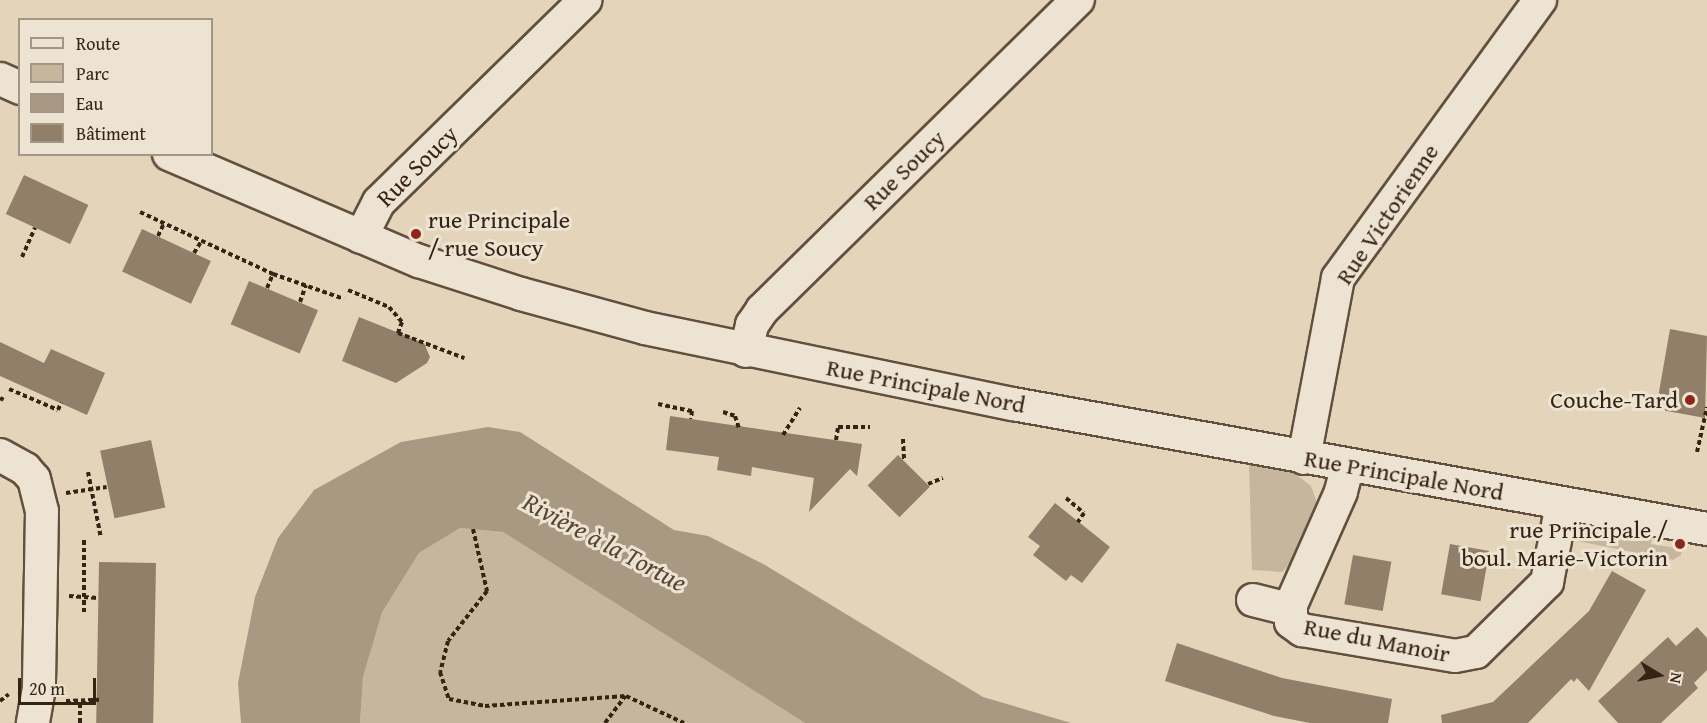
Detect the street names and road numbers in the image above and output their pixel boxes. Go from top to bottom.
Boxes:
street label: Rue Soucy [370,119,464,213]
street label: Rue Soucy [857,124,951,216]
street label: Rue Victorienne [1329,138,1445,290]
street label: Rue Principale Nord [824,353,1028,419]
street label: Rue Principale Nord [1302,443,1506,507]
street label: Rue du Manoir [1302,612,1452,668]

